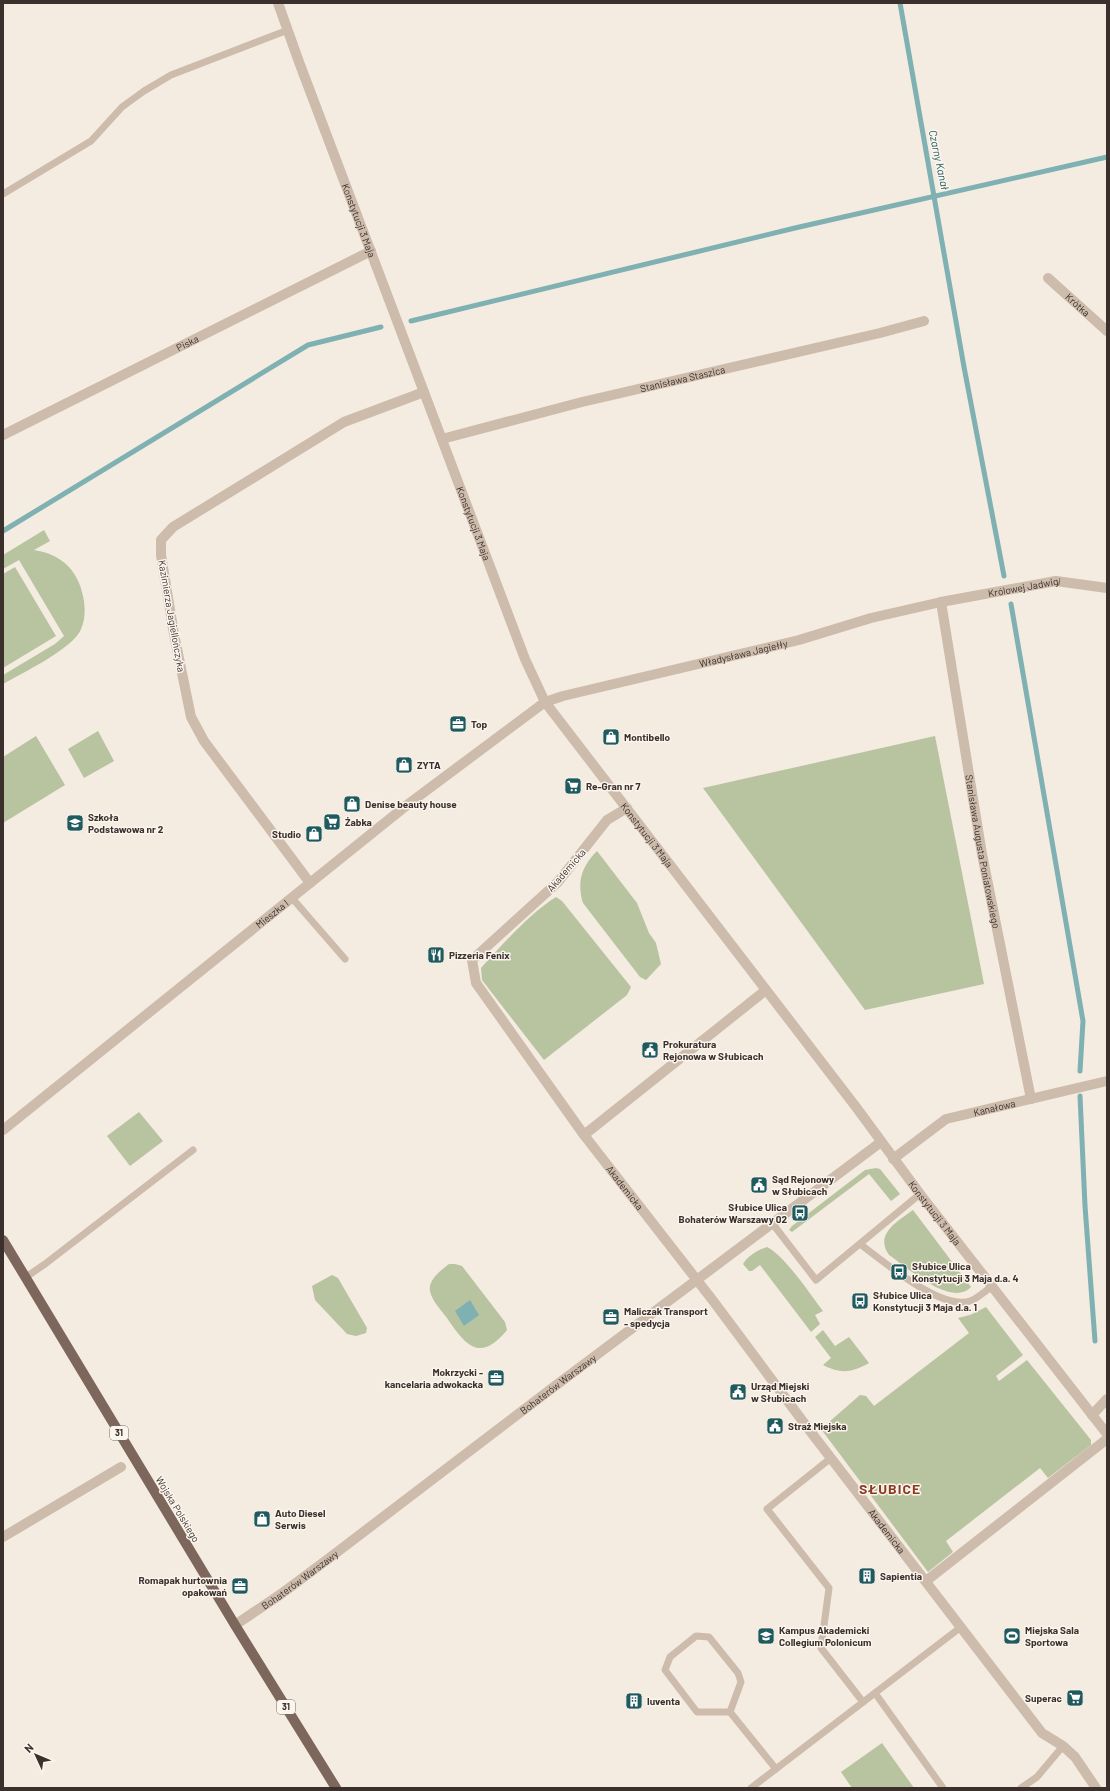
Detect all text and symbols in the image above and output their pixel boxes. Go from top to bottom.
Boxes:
water label: Czarny Kanał [927,129,952,191]
street label: Konstytucji 3 Maja [340,182,378,259]
street label: Krótka [1063,291,1092,319]
street label: Piska [174,332,200,353]
street label: Stanisława Staszica [639,363,726,394]
street label: Konstytucji 3 Maja [454,485,493,562]
street label: Kazimierza Jagiellończyka [156,559,188,673]
street label: Królowej Jadwigi [987,575,1061,599]
street label: Władysława Jagiełły [698,637,789,669]
office icon: Top [448,714,468,734]
place label: Top [471,718,488,730]
shop icon: Montibello [601,727,621,747]
place label: Montibello [624,731,671,743]
shop icon: ZYTA [394,755,414,775]
place label: ZYTA [417,759,441,771]
street label: Stanisława Augusta Poniatowskiego [963,774,1003,930]
supermarket icon: Re-Gran nr 7 [563,776,583,796]
place label: Re-Gran nr 7 [586,780,641,792]
shop icon: Denise beauty house [342,794,362,814]
place label: Denise beauty house [365,798,457,810]
street label: Konstytucji 3 Maja [619,800,676,870]
place label: Szkoła Podstawowa nr 2 [88,811,164,835]
supermarket icon: Żabka [322,812,342,832]
school or university icon: Szkoła Podstawowa nr 2 [65,813,85,833]
place label: Żabka [345,816,372,828]
shop icon: Studio [304,824,324,844]
place label: Studio [272,828,301,840]
street label: Akademicka [544,846,588,894]
street label: Mieszka I [253,897,291,931]
restaurant icon: Pizzeria Fenix [426,945,446,965]
place label: Pizzeria Fenix [449,949,510,961]
place label: Prokuratura Rejonowa w Słubicach [663,1038,764,1062]
public building icon: Prokuratura Rejonowa w Słubicach [640,1040,660,1060]
street label: Kanałowa [972,1097,1016,1118]
street label: Akademicka [604,1163,646,1212]
place label: Sąd Rejonowy w Słubicach [772,1173,834,1197]
public building icon: Sąd Rejonowy w Słubicach [749,1175,769,1195]
street label: Konstytucji 3 Maja [906,1178,963,1247]
place label: Słubice Ulica Bohaterów Warszawy 02 [679,1201,787,1225]
bus stop icon: Słubice Ulica Bohaterów Warszawy 02 [790,1203,810,1223]
place label: Słubice Ulica Konstytucji 3 Maja d.a. 4 [912,1260,1019,1284]
bus stop icon: Słubice Ulica Konstytucji 3 Maja d.a. 4 [889,1262,909,1282]
place label: Słubice Ulica Konstytucji 3 Maja d.a. 1 [873,1289,977,1313]
bus stop icon: Słubice Ulica Konstytucji 3 Maja d.a. 1 [850,1291,870,1311]
place label: Maliczak Transport - spedycja [624,1305,708,1329]
office icon: Maliczak Transport - spedycja [601,1307,621,1327]
street label: Bohaterów Warszawy [517,1351,599,1417]
place label: Mokrzycki - kancelaria adwokacka [385,1366,483,1390]
office icon: Mokrzycki - kancelaria adwokacka [486,1368,506,1388]
place label: Urząd Miejski w Słubicach [751,1380,810,1404]
public building icon: Urząd Miejski w Słubicach [728,1382,748,1402]
public building icon: Straż Miejska [765,1416,785,1436]
place label: Straż Miejska [788,1420,847,1432]
road number: 31 [110,1426,128,1440]
street label: Wojska Polskiego [154,1474,202,1544]
district label: SŁUBICE [859,1480,921,1497]
street label: Akademicka [866,1506,908,1556]
place label: Auto Diesel Serwis [275,1507,326,1531]
shop icon: Auto Diesel Serwis [252,1509,272,1529]
street label: Bohaterów Warszawy [259,1547,341,1612]
building icon: Sapientia [857,1566,877,1586]
place label: Sapientia [880,1570,922,1582]
place label: Romapak hurtownia opakowań [138,1574,227,1598]
office icon: Romapak hurtownia opakowań [230,1576,250,1596]
place label: Kampus Akademicki Collegium Polonicum [779,1624,871,1648]
place label: Miejska Sala Sportowa [1025,1624,1079,1648]
school or university icon: Kampus Akademicki Collegium Polonicum [756,1626,776,1646]
sports icon: Miejska Sala Sportowa [1002,1626,1022,1646]
supermarket icon: Superac [1065,1688,1085,1708]
building icon: Iuventa [624,1691,644,1711]
place label: Superac [1025,1692,1063,1704]
place label: Iuventa [647,1695,680,1707]
road number: 31 [277,1700,295,1714]
north arrow [16,1735,56,1775]
text: N [21,1741,36,1755]

